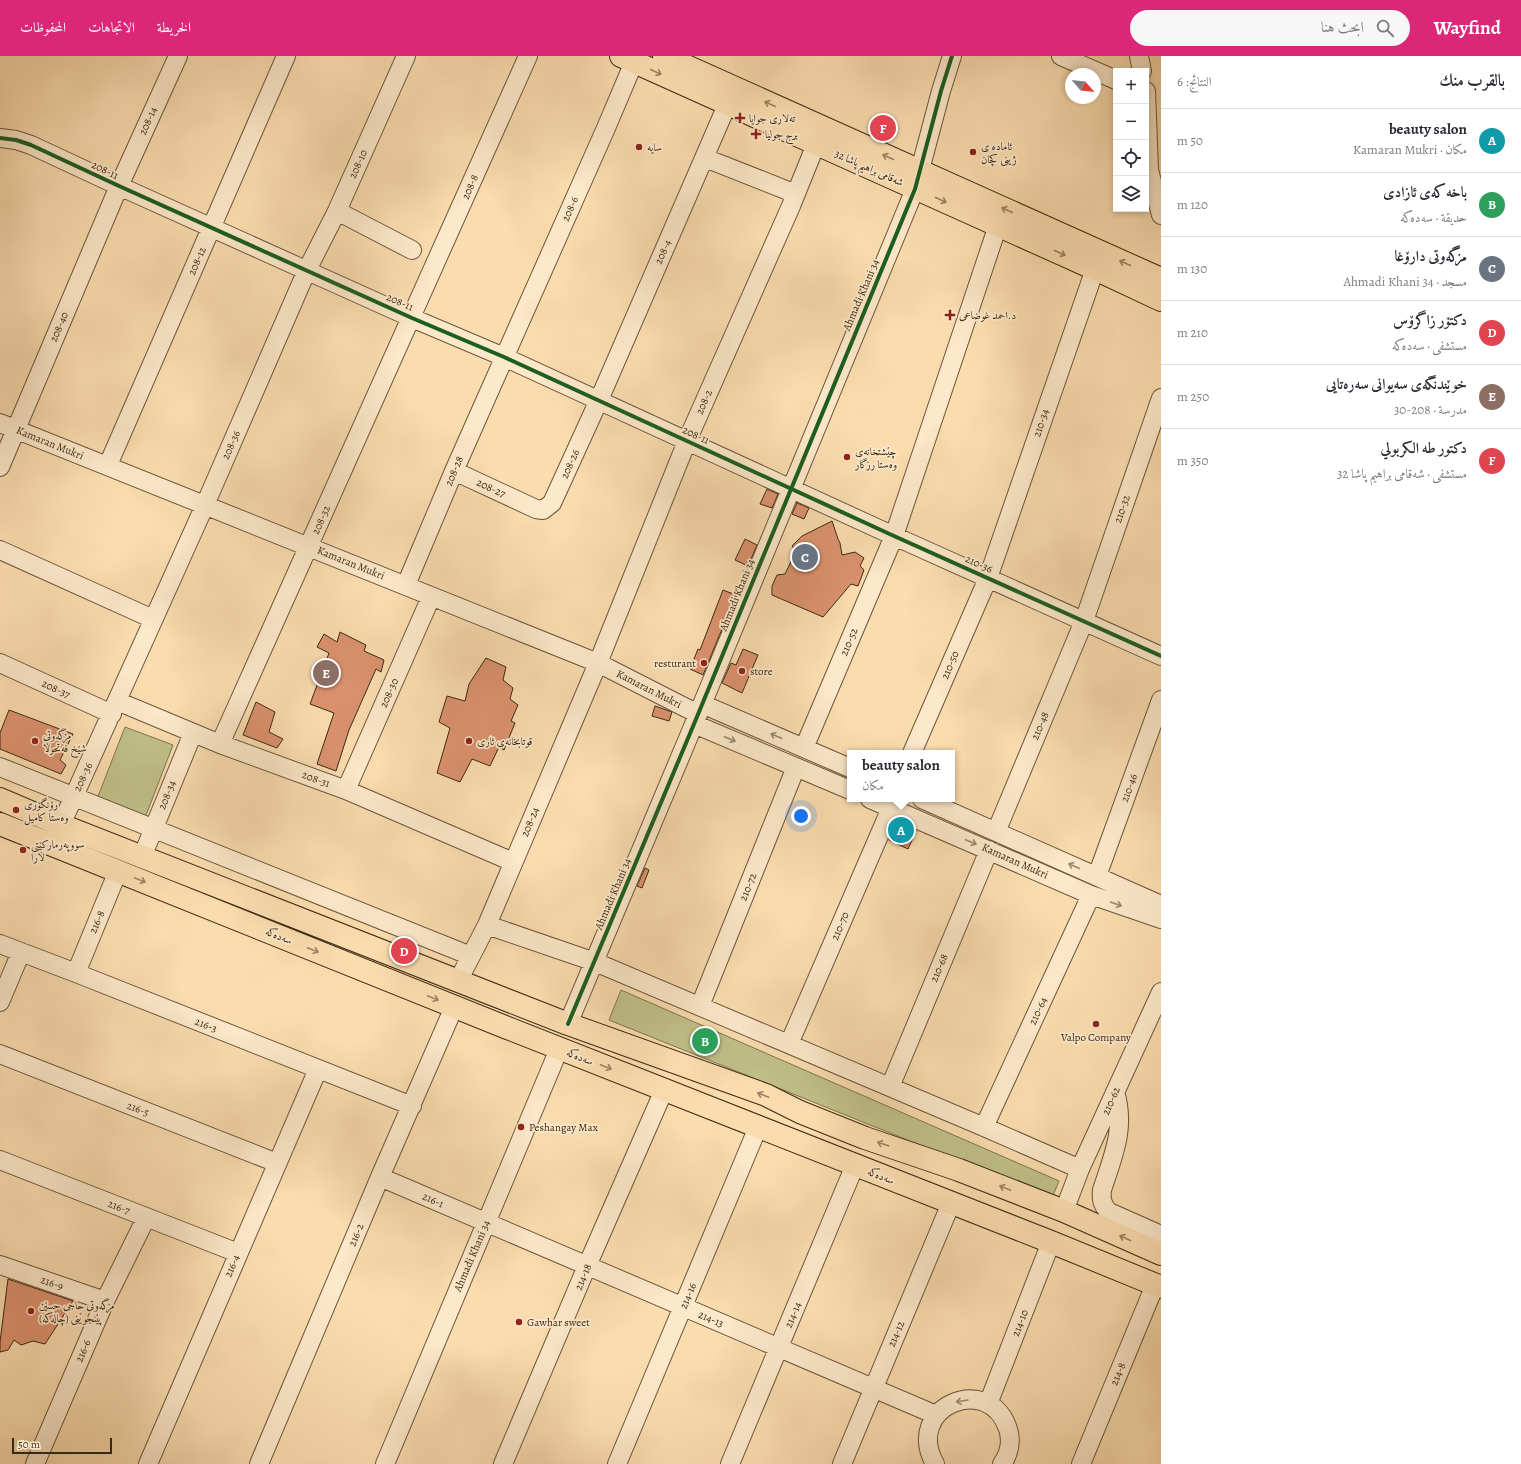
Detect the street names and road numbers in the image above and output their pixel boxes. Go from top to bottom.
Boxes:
street label: 208-14 [135,105,161,137]
street label: شەقامی براهیم پاشا 32 [831,146,906,193]
street label: 208-10 [345,147,371,181]
street label: 208-11 [89,157,121,183]
street label: 208-8 [458,172,482,202]
street label: 208-6 [558,194,582,224]
street label: 208-4 [651,237,675,267]
street label: 208-12 [184,244,210,278]
street label: Ahmadi Khani 34 [839,257,883,334]
street label: 208-11 [384,289,416,315]
street label: 208-40 [46,309,72,344]
street label: 208-2 [692,387,716,417]
street label: 210-34 [1029,407,1053,439]
street label: 208-11 [680,422,712,448]
street label: Kamaran Mukri [14,423,86,463]
street label: 208-36 [218,428,244,462]
street label: 208-26 [557,447,583,481]
street label: 208-28 [441,454,467,488]
street label: 208-27 [474,475,508,501]
street label: 210-32 [1110,493,1134,525]
street label: 208-32 [308,503,334,537]
street label: Kamaran Mukri [315,543,387,583]
street label: 210-36 [963,551,995,577]
street label: Ahmadi Khani 34 [715,557,758,634]
street label: 210-52 [836,626,862,658]
street label: 210-50 [937,648,963,682]
street label: Kamaran Mukri [614,666,684,712]
street label: 208-37 [39,676,73,702]
street label: 208-30 [376,676,402,710]
street label: 210-48 [1027,710,1053,742]
street label: 208-36 [70,760,96,794]
street label: 208-31 [300,767,332,791]
street label: 210-46 [1117,772,1141,804]
street label: 208-34 [154,778,180,812]
street label: 208-24 [517,805,543,839]
street label: Kamaran Mukri [979,840,1051,882]
street label: Ahmadi Khani 34 [591,856,635,933]
street label: 210-72 [736,871,760,903]
street label: 216-8 [85,908,109,936]
street label: 210-70 [827,909,853,943]
street label: سەدەکە [263,924,295,948]
street label: 210-68 [926,952,952,984]
street label: 210-64 [1025,995,1051,1027]
street label: 216-3 [193,1014,219,1036]
street label: سەدەکە [564,1045,596,1069]
street label: 210-62 [1098,1085,1124,1117]
street label: 216-5 [125,1098,152,1120]
street label: سەدەکە [865,1164,897,1188]
street label: 216-1 [420,1189,446,1211]
street label: 216-7 [106,1196,133,1218]
street label: Ahmadi Khani 34 [450,1218,494,1295]
street label: 216-2 [345,1221,367,1249]
street label: 216-4 [221,1252,243,1280]
street label: 214-18 [571,1262,595,1292]
street label: 216-9 [39,1272,65,1294]
street label: 214-16 [676,1281,700,1311]
street label: 214-14 [781,1300,805,1330]
street label: 214-13 [696,1307,726,1331]
street label: 214-10 [1008,1307,1032,1339]
street label: 214-12 [884,1319,908,1349]
street label: 216-6 [72,1337,94,1365]
street label: 214-8 [1107,1360,1129,1388]

